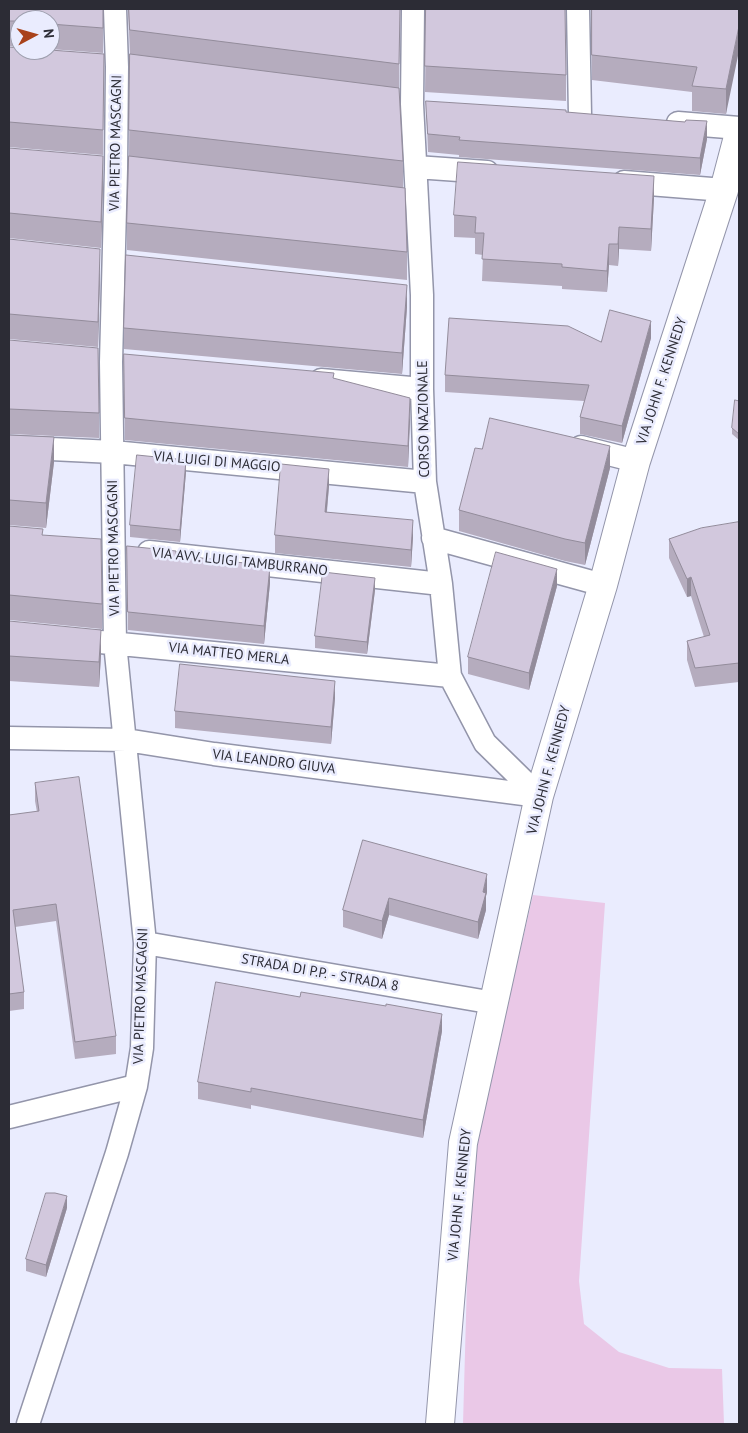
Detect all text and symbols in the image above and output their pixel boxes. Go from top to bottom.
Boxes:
north arrow [10,10,60,60]
text: N [39,28,58,39]
street label: VIA PIETRO MASCAGNI [106,75,126,211]
street label: VIA JOHN F. KENNEDY [633,315,691,447]
street label: CORSO NAZIONALE [415,360,433,478]
street label: VIA LUIGI DI MAGGIO [153,448,281,476]
street label: VIA PIETRO MASCAGNI [104,480,124,616]
street label: VIA AVV. LUIGI TAMBURRANO [151,544,329,580]
street label: VIA MATTEO MERLA [168,639,290,669]
street label: VIA JOHN F. KENNEDY [524,704,574,836]
street label: VIA LEANDRO GIUVA [212,746,336,778]
street label: VIA PIETRO MASCAGNI [130,928,152,1064]
street label: STRADA DI P.P. - STRADA 8 [240,951,400,995]
street label: VIA JOHN F. KENNEDY [445,1128,475,1262]

